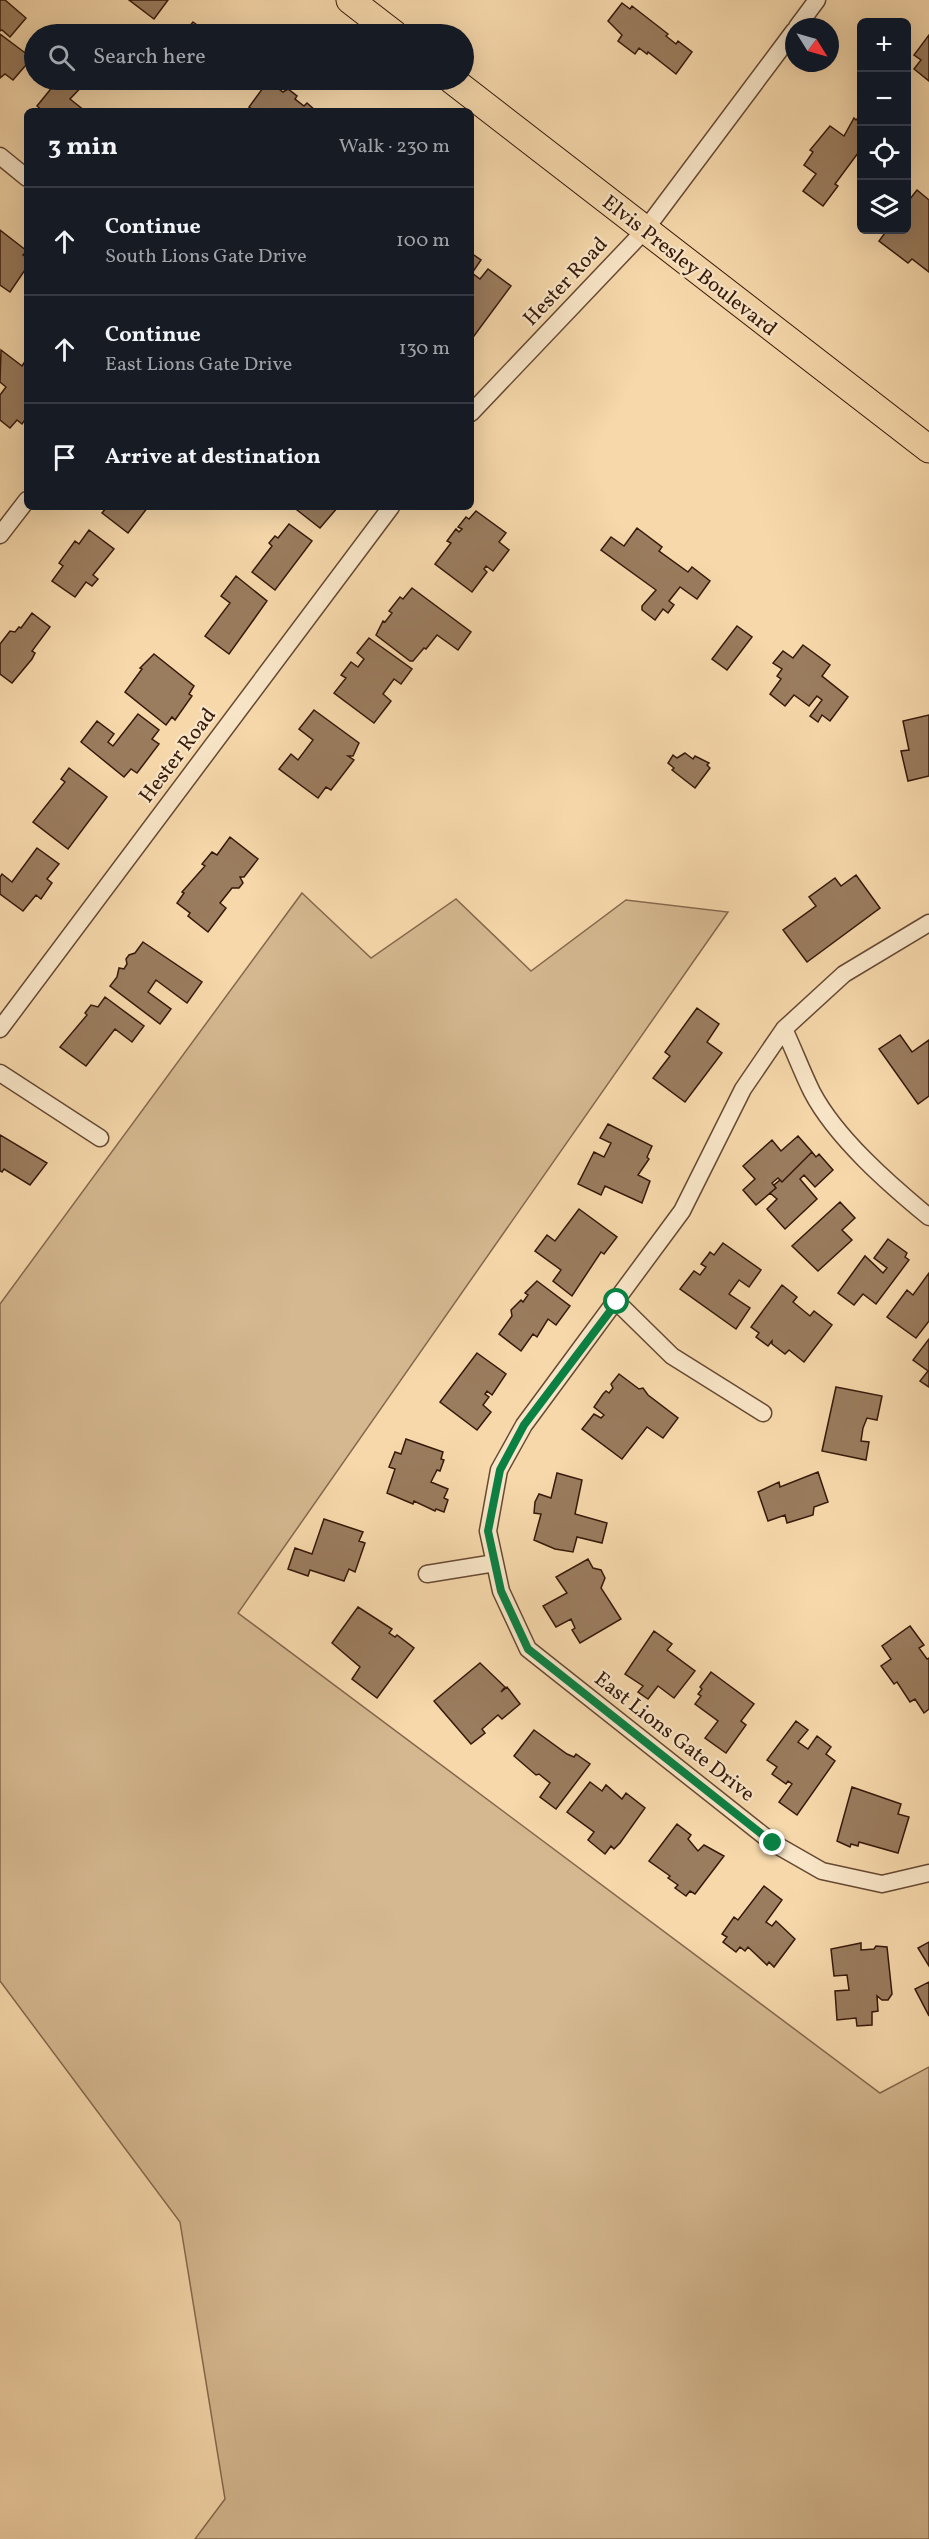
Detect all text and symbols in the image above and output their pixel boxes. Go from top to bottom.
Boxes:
north arrow [785,18,839,72]
map controls [857,18,911,234]
button: + [857,18,911,72]
search box [24,24,474,90]
icon: search [45,41,78,74]
text: Search here [93,42,206,73]
button: − [857,72,911,126]
button: locate [857,126,911,180]
text: 3 min [48,129,118,165]
text: Walk · 230 m [339,133,450,161]
button: layers [857,180,911,234]
street label: Elvis Presley Boulevard [596,189,783,344]
text: Continue [105,212,201,243]
icon: ahead [48,225,81,258]
text: 100 m [396,227,450,255]
street label: Hester Road [517,231,615,333]
text: South Lions Gate Drive [105,243,307,271]
text: Continue [105,320,201,351]
icon: ahead [48,333,81,366]
text: 130 m [399,335,450,363]
text: East Lions Gate Drive [105,351,292,379]
icon: arrive [48,441,81,474]
text: Arrive at destination [105,442,321,473]
street label: Hester Road [133,702,224,809]
route start [603,1288,629,1314]
street label: East Lions Gate Drive [588,1665,761,1809]
route end [759,1829,785,1855]

